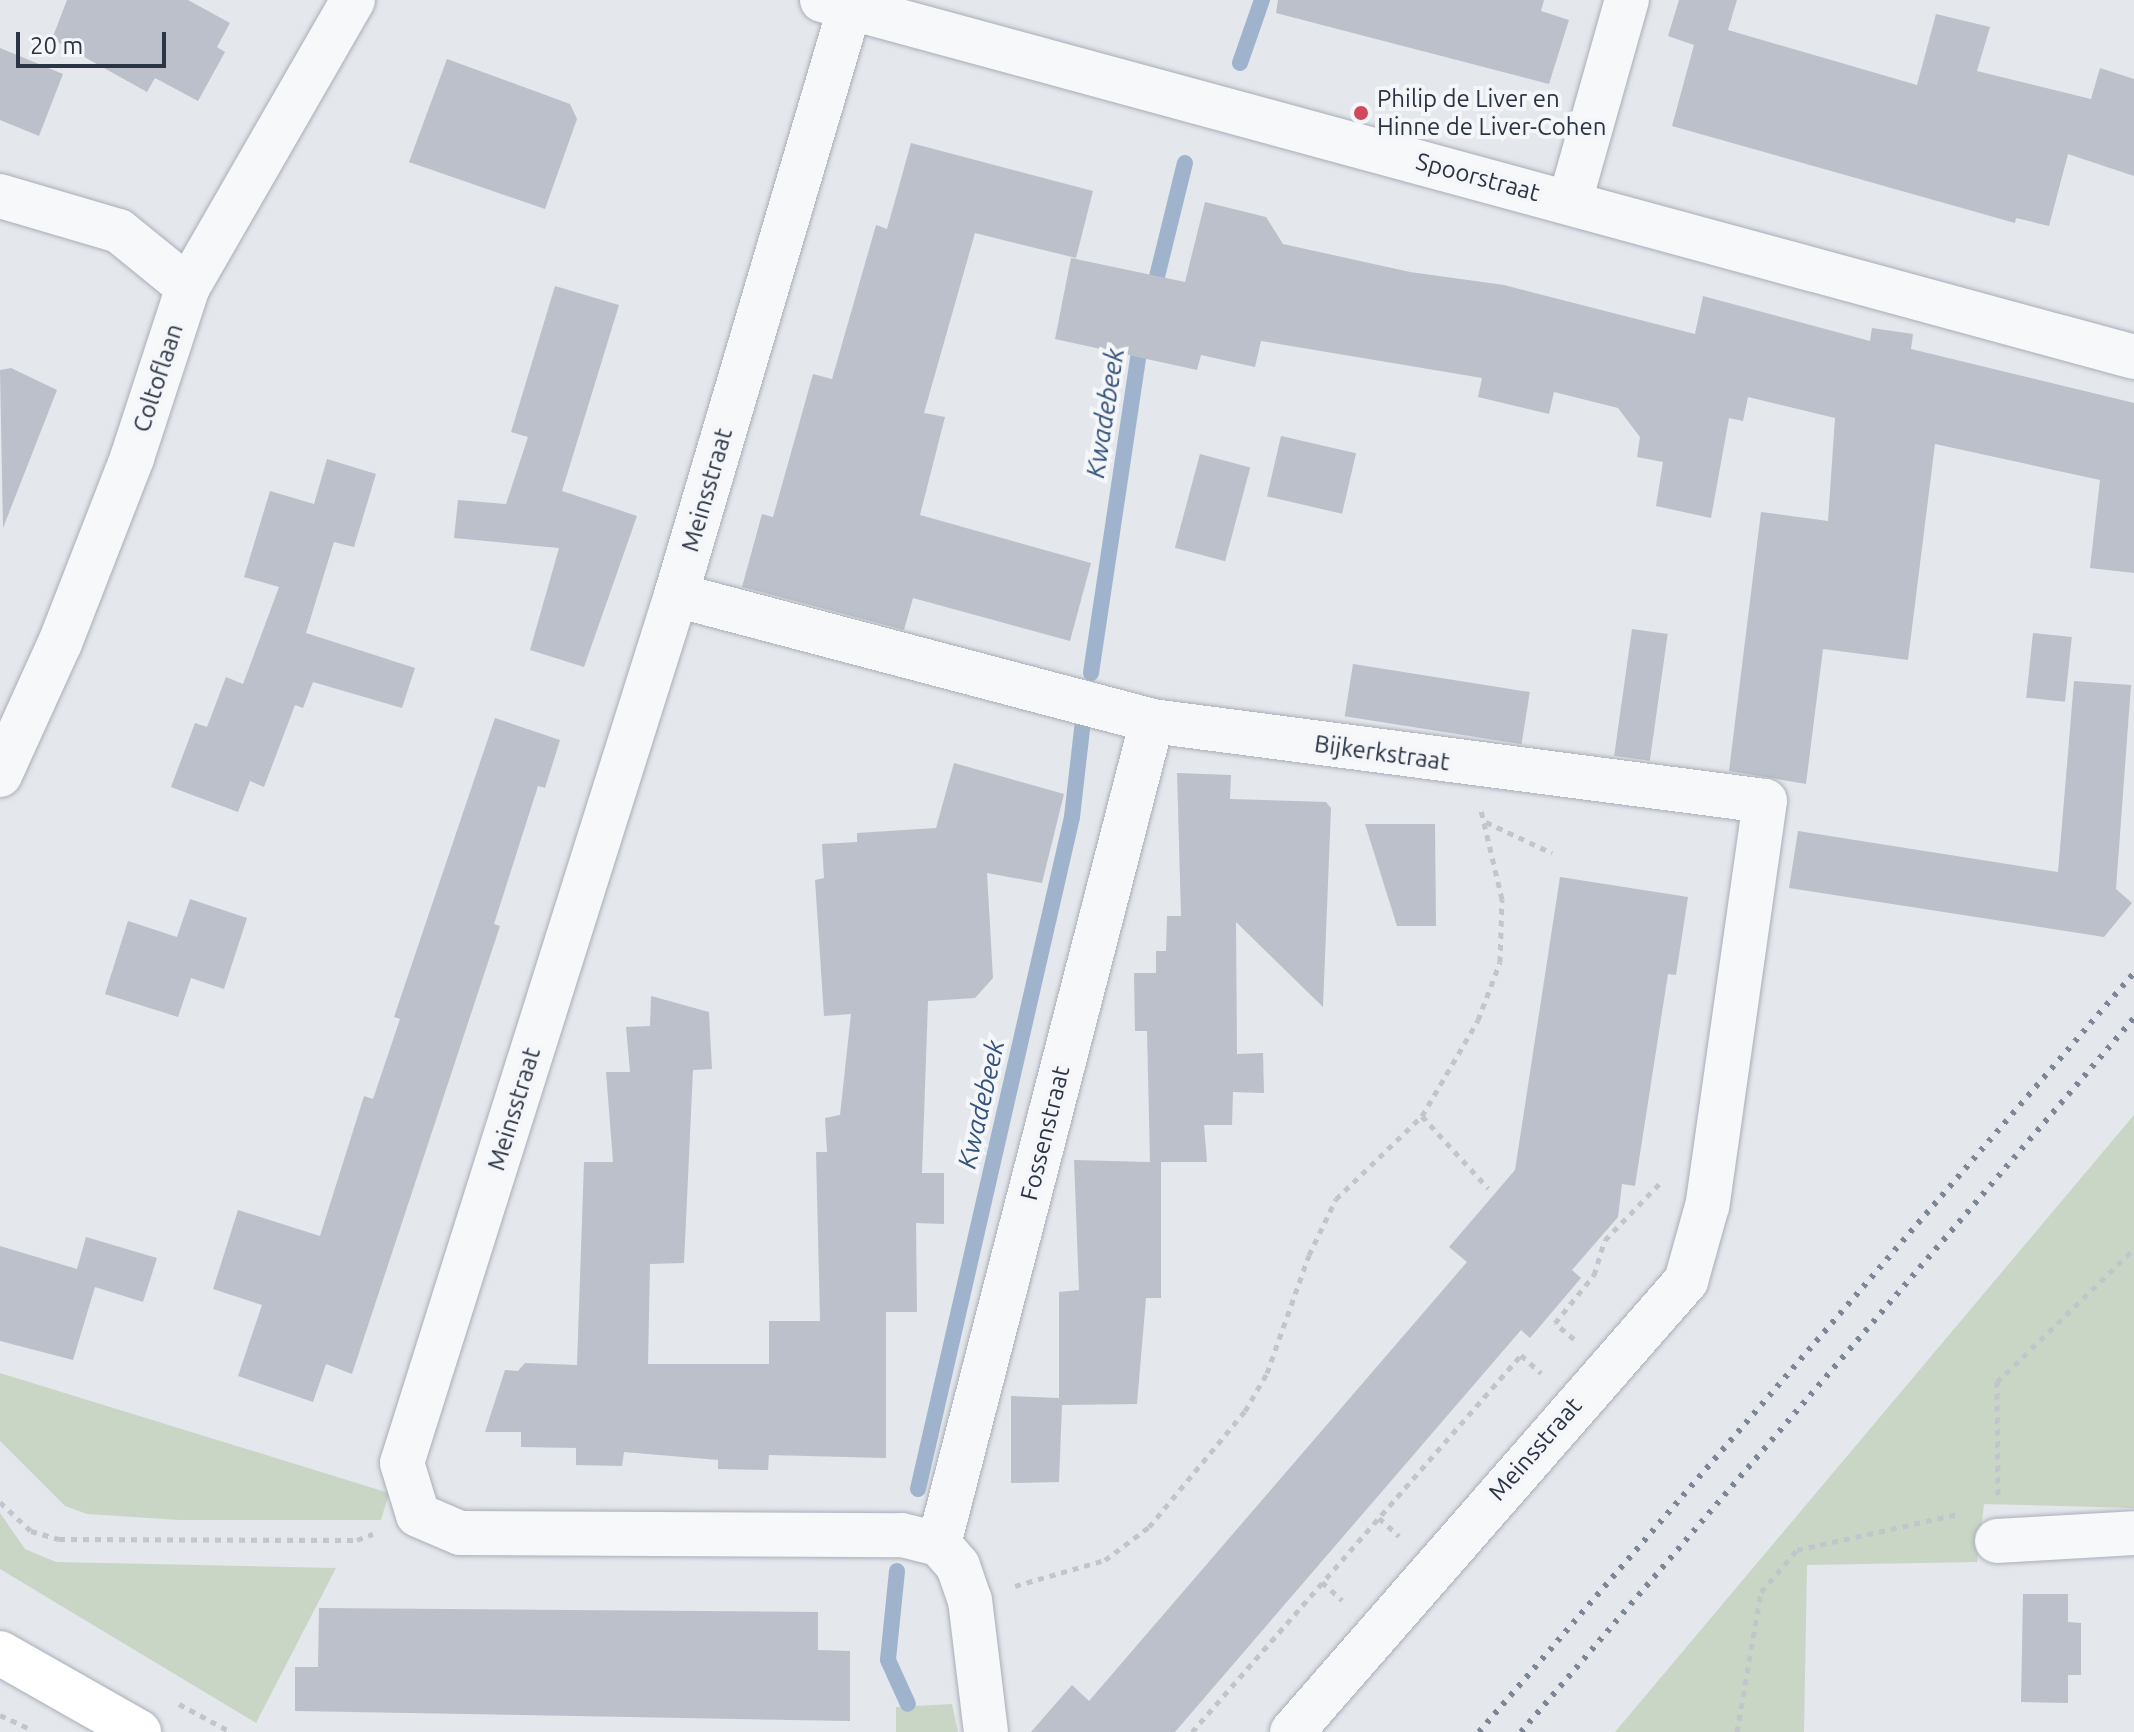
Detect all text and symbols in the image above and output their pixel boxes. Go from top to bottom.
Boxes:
scale bar [20,16,170,66]
text: 20 m [30,32,83,59]
place label: Philip de Liver en Hinne de Liver-Cohen [1377,85,1606,141]
marker: Philip de Liver en Hinne de Liver-Cohen [1352,104,1370,122]
street label: Spoorstraat [1413,147,1543,207]
street label: Coltoflaan [127,320,189,436]
water label: Kwadebeek [1079,346,1131,480]
street label: Meinsstraat [676,425,738,555]
street label: Bijkerkstraat [1313,729,1451,777]
water label: Kwadebeek [951,1037,1011,1171]
street label: Meinsstraat [482,1044,546,1174]
street label: Fossenstraat [1014,1063,1076,1203]
street label: Meinsstraat [1482,1392,1588,1506]

